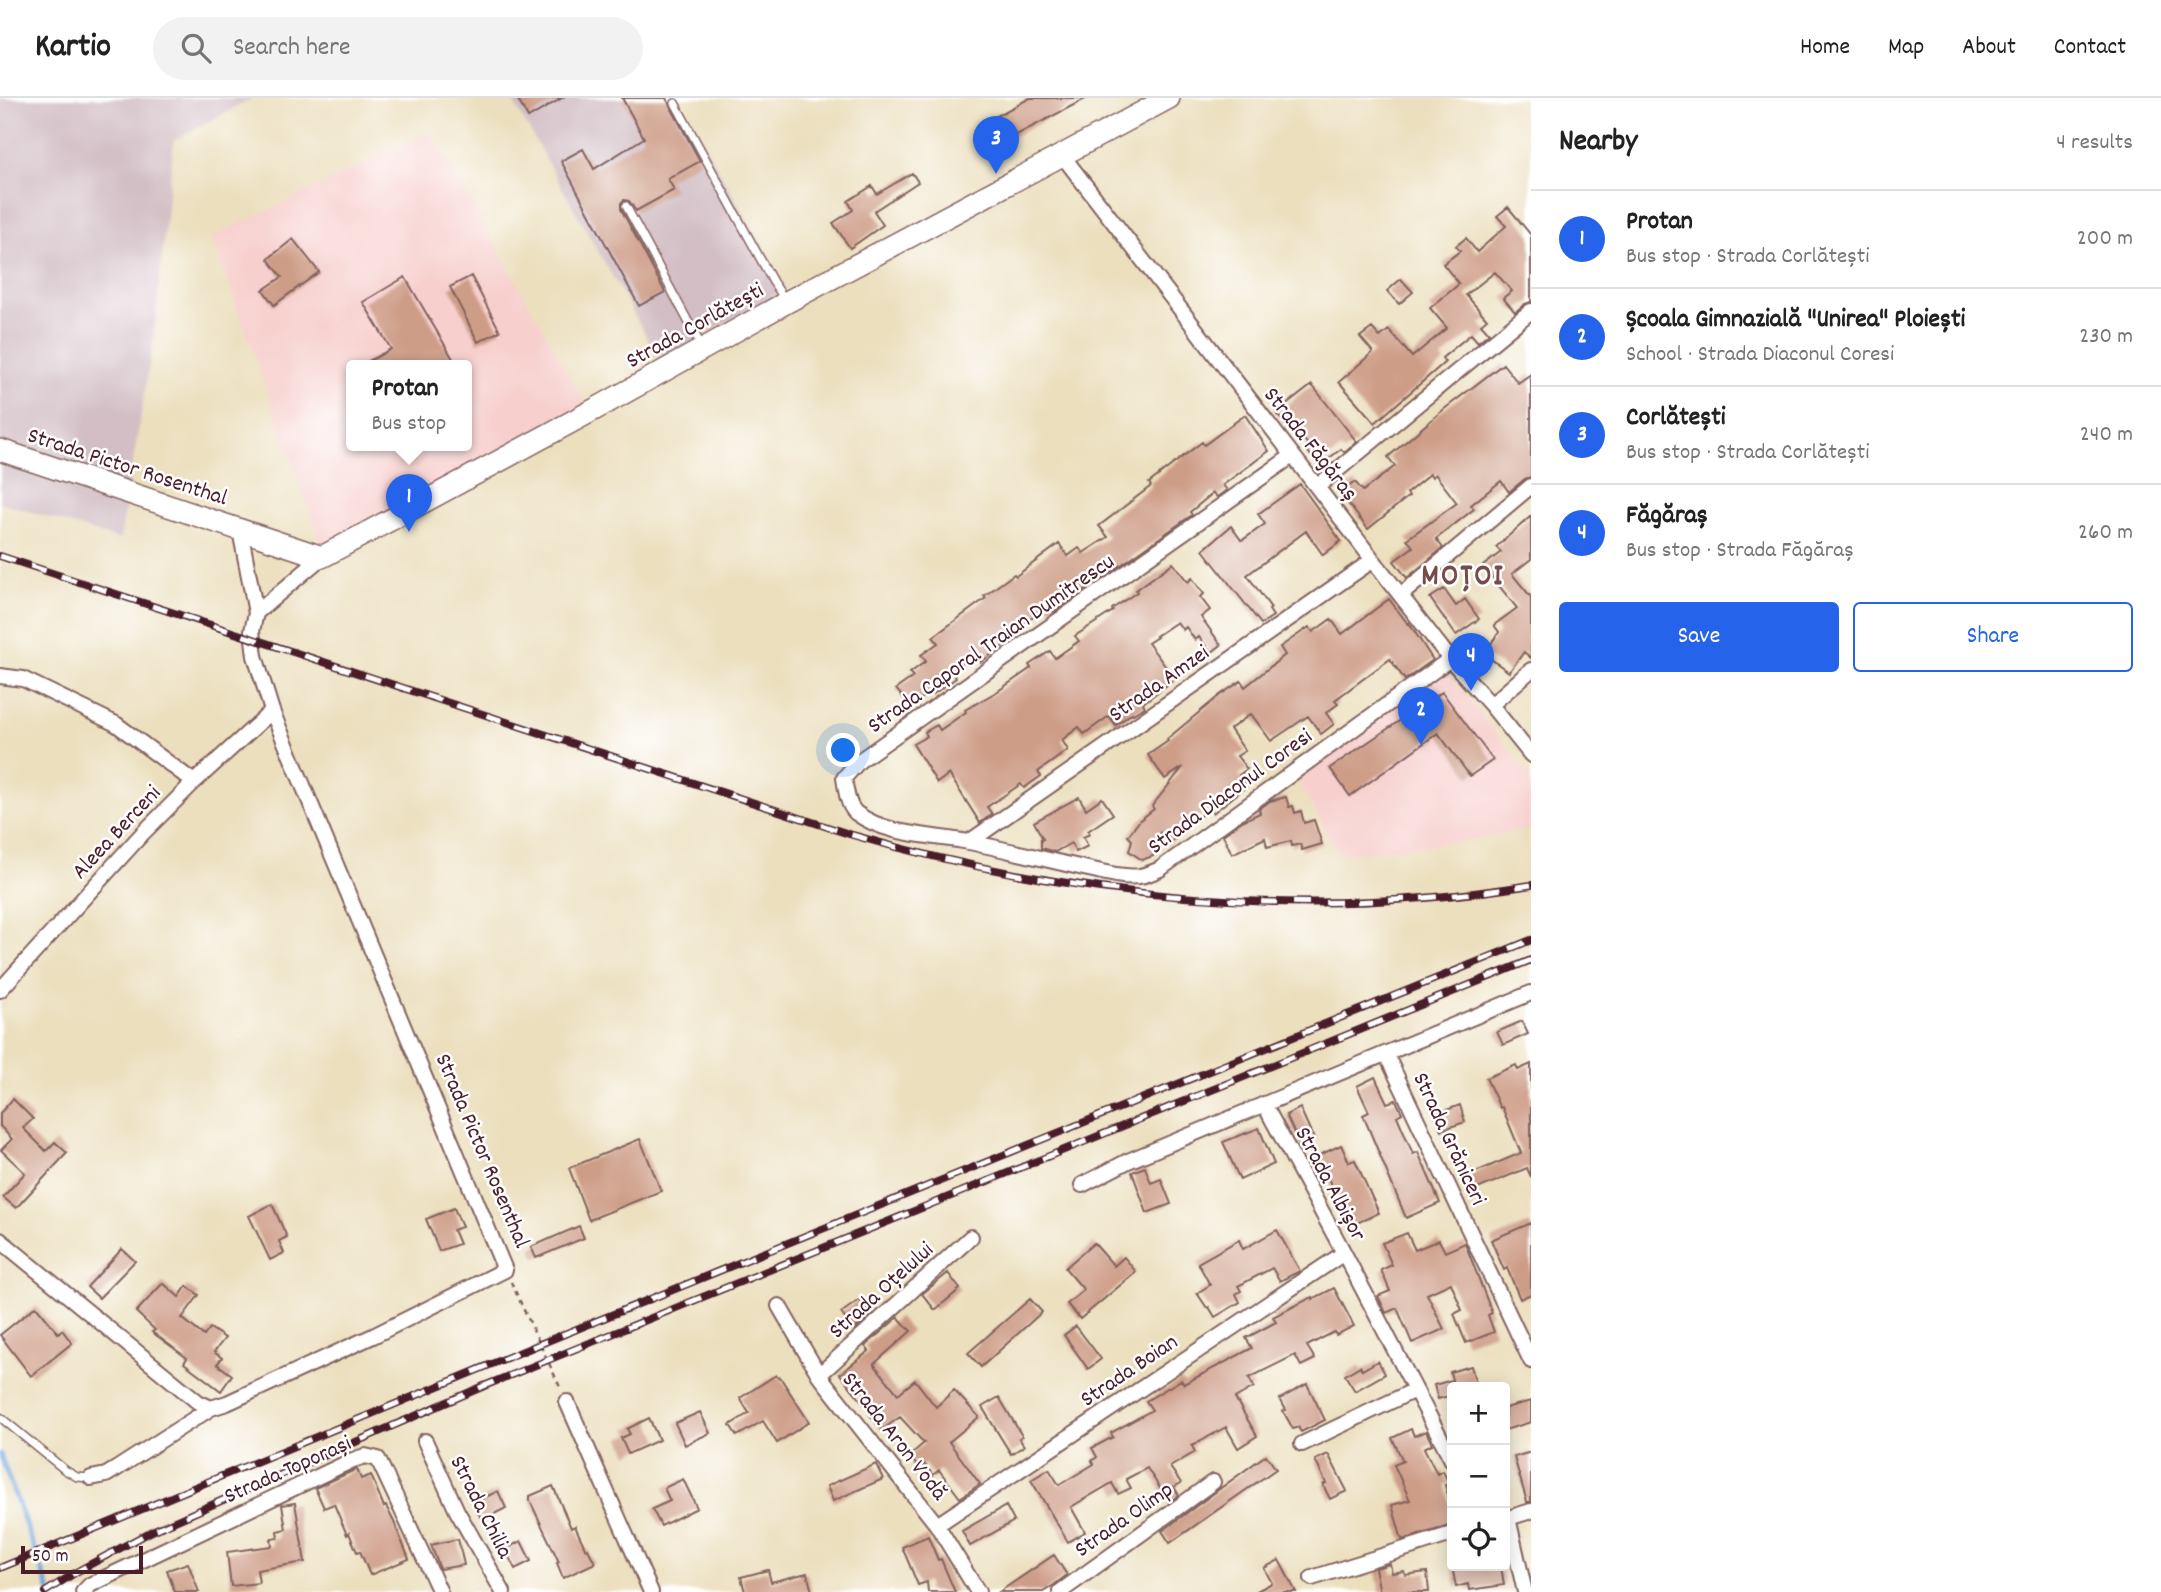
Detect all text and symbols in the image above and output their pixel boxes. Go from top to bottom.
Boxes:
search box [153,17,643,80]
text: Kartio [35,25,111,72]
icon: search [177,29,215,67]
text: Search here [233,30,350,67]
text: Home [1800,31,1850,65]
text: Map [1888,31,1924,65]
text: About [1962,31,2016,65]
text: Contact [2054,31,2126,65]
pin: 3 [973,116,1019,174]
text: Nearby [1559,122,1637,165]
text: 4 results [2056,127,2133,160]
text: Protan [1626,204,1693,241]
text: 1 [1579,223,1585,256]
text: 200 m [2077,223,2133,256]
text: Bus stop · Strada Corlătești [1626,241,1869,274]
street label: Strada Corlătești [621,276,771,379]
text: Școala Gimnazială "Unirea" Ploiești [1626,302,1965,339]
text: 2 [1577,321,1587,354]
text: 230 m [2079,321,2133,354]
text: School · Strada Diaconul Coresi [1626,339,1894,372]
popup [346,360,472,451]
text: Protan [372,371,438,408]
street label: Strada Făgăraș [1254,381,1364,509]
text: Corlătești [1626,400,1726,437]
text: Bus stop [372,408,446,441]
text: 3 [1577,419,1587,452]
text: 240 m [2080,419,2133,452]
street label: Strada Pictor Rosenthal [23,420,232,516]
text: Bus stop · Strada Corlătești [1626,437,1869,470]
pin: 1 [386,474,432,532]
text: Făgăraș [1626,498,1708,535]
text: 4 [1577,517,1587,550]
text: 260 m [2078,517,2133,550]
text: Bus stop · Strada Făgăraș [1626,535,1854,568]
street label: Strada Caporal Traian Dumitrescu [862,547,1122,743]
district label: MOȚOI [1421,557,1505,600]
button: Save [1559,602,1839,672]
button: Share [1853,602,2133,672]
pin: 4 [1448,633,1494,691]
street label: Strada Amzei [1103,638,1217,732]
pin: 2 [1398,687,1444,745]
street label: Strada Diaconul Coresi [1142,722,1320,864]
your location [826,733,860,767]
street label: Aleea Berceni [65,779,170,888]
street label: Strada Pictor Rosenthal [425,1049,537,1254]
street label: Strada Grăniceri [1403,1068,1493,1211]
street label: Strada Albișor [1285,1122,1373,1248]
street label: Strada Oțelului [822,1235,942,1348]
street label: Strada Boian [1074,1327,1185,1417]
street label: Strada Aron Vodă [832,1366,954,1509]
map controls [1447,1382,1510,1571]
button: + [1447,1382,1510,1445]
street label: Strada Toporași [219,1428,357,1514]
button: − [1447,1445,1510,1508]
street label: Strada Chilia [440,1450,520,1566]
street label: Strada Olimp [1069,1475,1181,1567]
button: locate [1447,1508,1510,1571]
scale bar [21,1543,144,1575]
text: 50 m [32,1544,69,1571]

